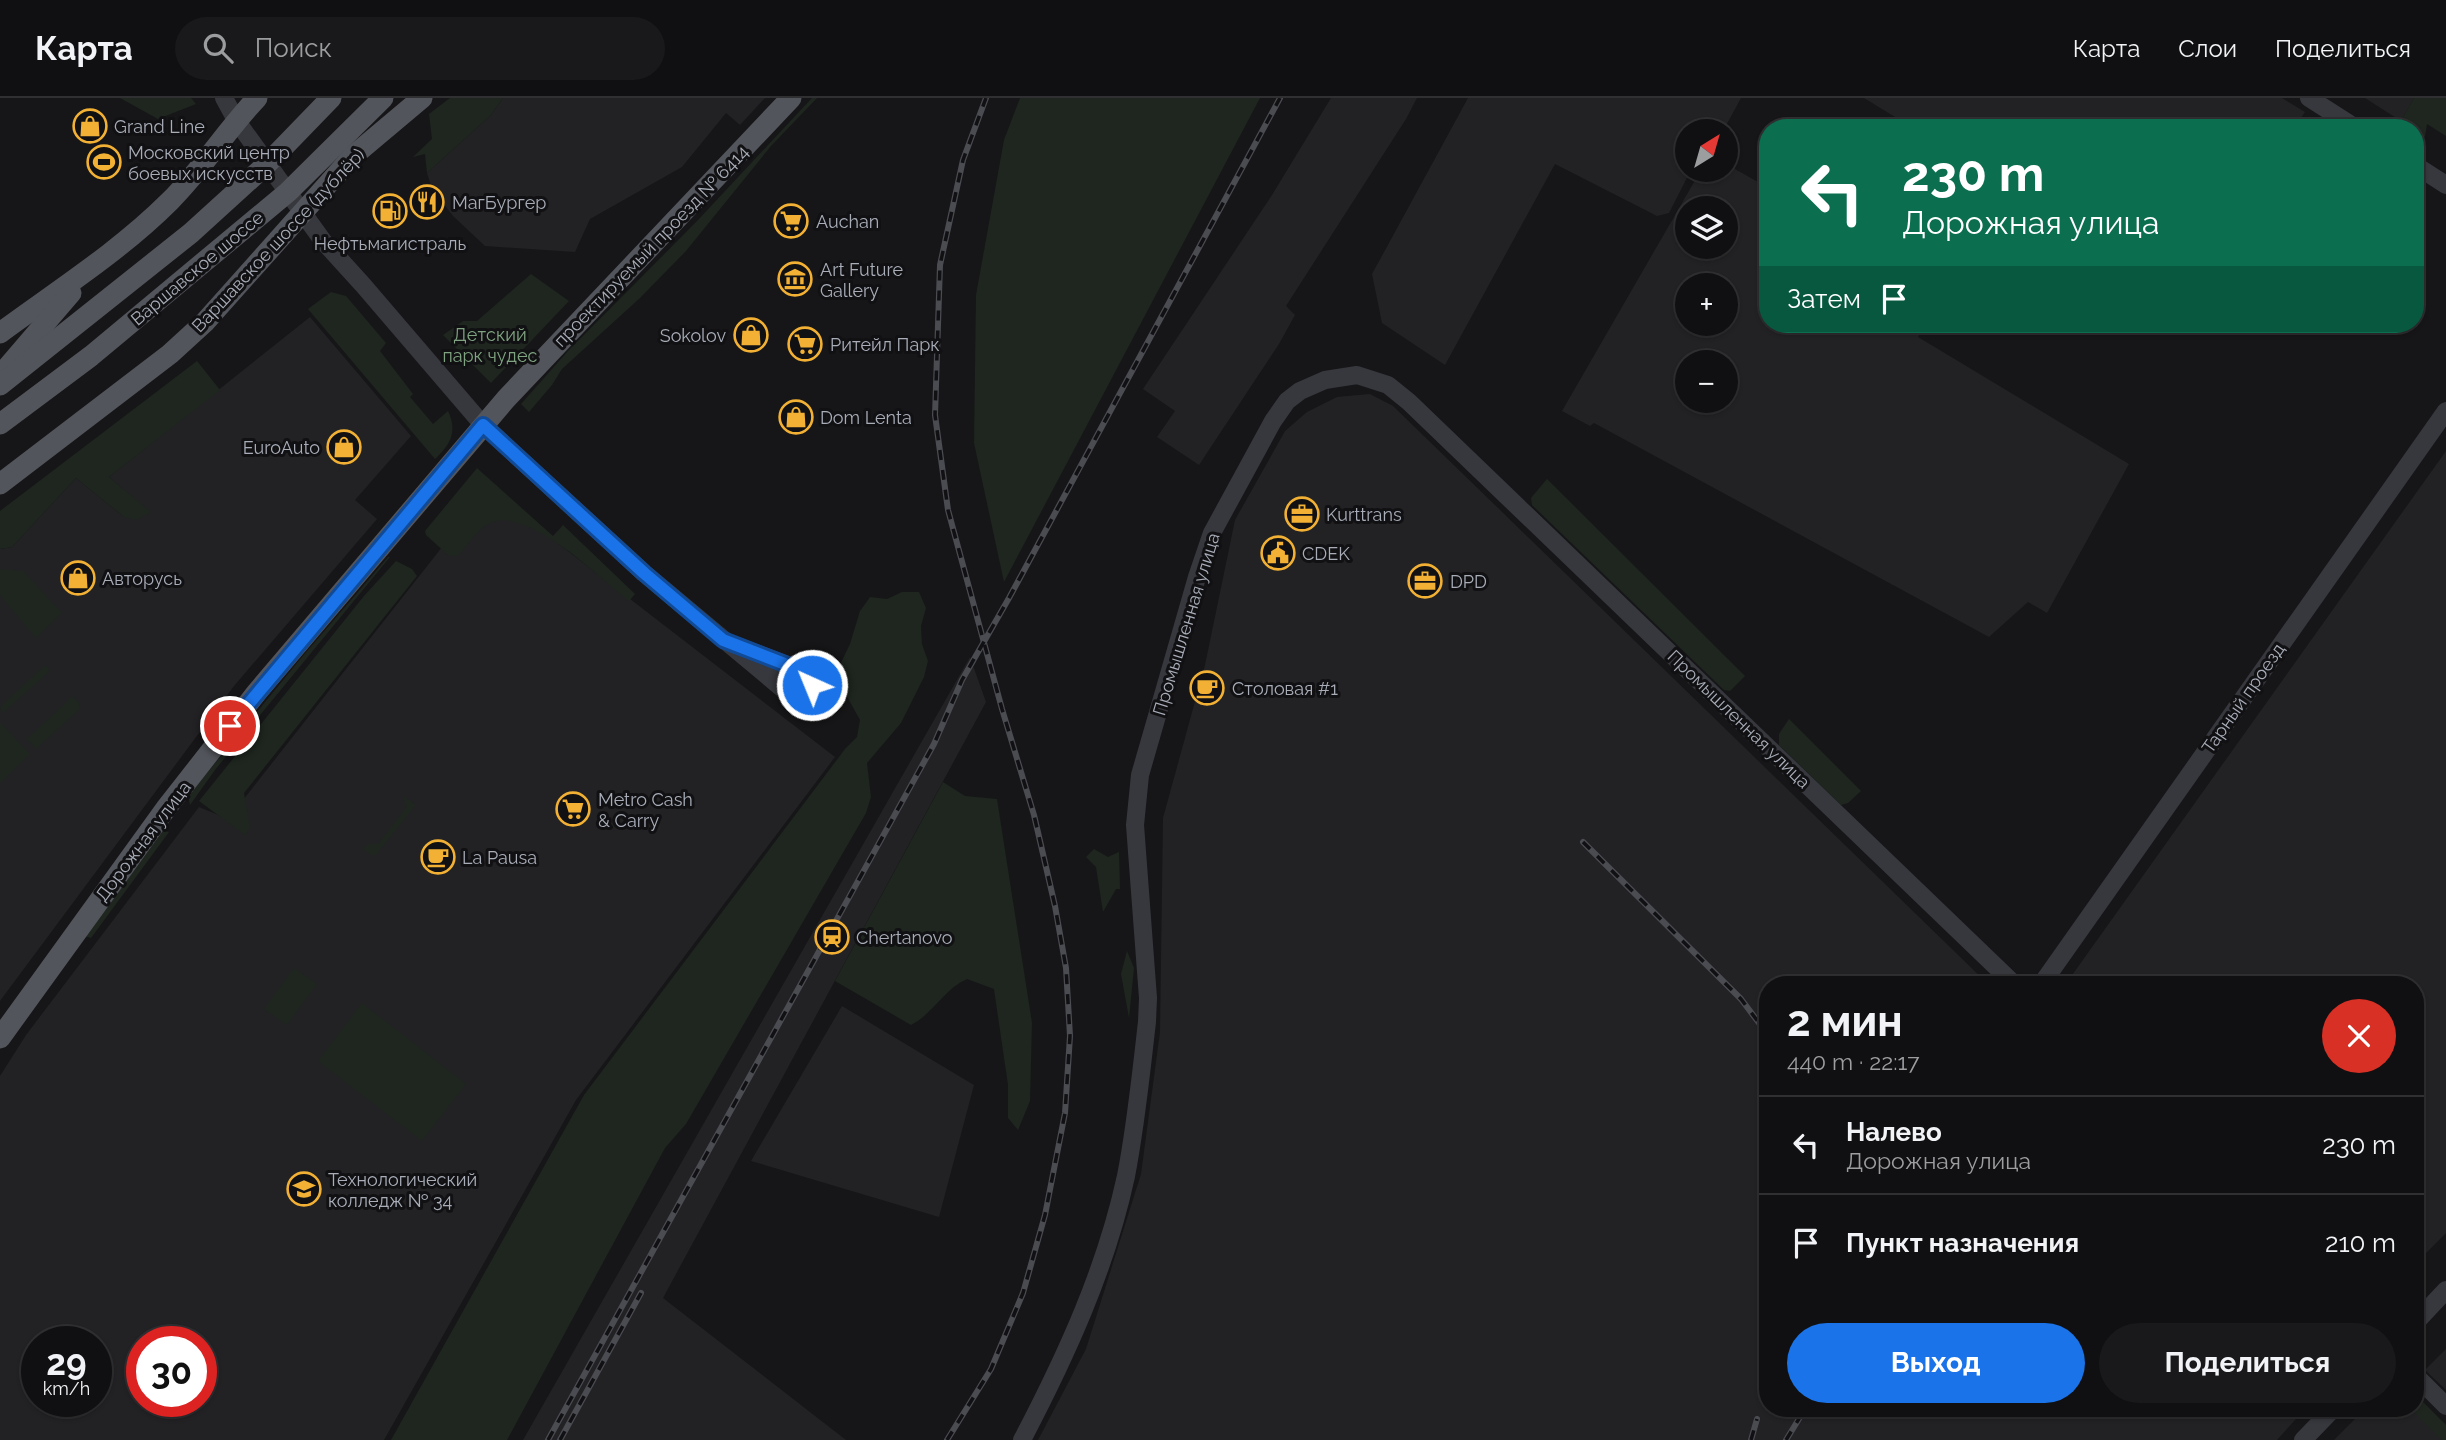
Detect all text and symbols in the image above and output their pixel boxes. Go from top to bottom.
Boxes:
search box [175,17,665,80]
text: Карта [35,29,133,68]
icon: search [199,29,237,67]
text: Поиск [255,33,332,63]
text: Карта [2073,34,2140,63]
text: Слои [2178,34,2237,63]
text: Поделиться [2275,34,2411,63]
shop icon: Grand Line [71,107,109,145]
place label: Grand Line [114,116,205,137]
north arrow [1675,119,1738,182]
map controls [1675,119,1738,413]
street label: проектируемый проезд № 6414 [549,141,753,351]
place label: Московский центр боевых искусств [128,142,290,184]
sports icon: Московский центр боевых искусств [85,143,123,181]
street label: Варшавское шоссе (дублёр) [187,144,369,336]
text: 230 m [1902,145,2044,202]
icon: left [1787,147,1878,238]
restaurant icon: МагБургер [408,183,446,221]
fuel station icon: Нефтьмагистраль [371,192,409,230]
place label: МагБургер [452,192,546,213]
button: layers [1675,196,1738,259]
supermarket icon: Auchan [772,202,810,240]
text: Дорожная улица [1902,204,2160,241]
street label: Варшавское шоссе [126,206,268,330]
place label: Auchan [816,211,879,232]
place label: Нефтьмагистраль [314,233,466,254]
place label: Art Future Gallery [820,259,904,301]
museum icon: Art Future Gallery [776,260,814,298]
button: + [1675,273,1738,336]
icon: arrive [1875,280,1913,318]
text: Затем [1787,284,1861,314]
shop icon: Sokolov [732,316,770,354]
park label: Детский парк чудес [442,324,538,366]
place label: Sokolov [660,325,726,346]
supermarket icon: Ритейл Парк [786,325,824,363]
place label: Ритейл Парк [830,334,940,355]
button: − [1675,350,1738,413]
shop icon: Dom Lenta [777,398,815,436]
place label: Dom Lenta [820,407,912,428]
shop icon: EuroAuto [325,428,363,466]
place label: EuroAuto [243,437,320,458]
office icon: Kurttrans [1283,495,1321,533]
place label: Kurttrans [1326,504,1402,525]
street label: Промышленная улица [1148,530,1224,718]
public building icon: CDEK [1259,534,1297,572]
place label: CDEK [1302,543,1350,564]
shop icon: Авторусь [59,559,97,597]
office icon: DPD [1406,562,1444,600]
place label: Авторусь [102,568,182,589]
place label: DPD [1450,571,1487,592]
street label: Тарный проезд [2197,639,2289,757]
street label: Промышленная улица [1663,646,1815,792]
position arrow [775,648,849,722]
cafe icon: Столовая #1 [1188,669,1226,707]
place label: Столовая #1 [1232,678,1338,699]
pin [200,696,260,756]
icon: arrive [211,707,249,745]
street label: Дорожная улица [91,777,195,905]
place label: Metro Cash & Carry [598,789,693,831]
supermarket icon: Metro Cash & Carry [554,790,592,828]
cafe icon: La Pausa [419,838,457,876]
place label: La Pausa [462,847,537,868]
station icon: Chertanovo [813,918,851,956]
place label: Chertanovo [856,927,953,948]
text: 2 мин [1787,997,1903,1046]
button: close [2322,999,2396,1073]
text: 440 m · 22:17 [1787,1048,1920,1075]
text: Налево [1846,1117,1942,1147]
icon: left [1787,1126,1825,1164]
text: 230 m [2322,1130,2396,1160]
text: Дорожная улица [1846,1147,2031,1174]
place label: Технологический колледж № 34 [328,1169,477,1211]
school or university icon: Технологический колледж № 34 [285,1170,323,1208]
icon: arrive [1787,1224,1825,1262]
text: Пункт назначения [1846,1228,2079,1258]
text: 210 m [2325,1228,2396,1258]
button: Выход [1787,1323,2085,1403]
button: Поделиться [2099,1323,2396,1403]
speed limit sign: 30 [126,1326,217,1417]
text: 29 [46,1342,87,1383]
text: km/h [43,1378,90,1399]

